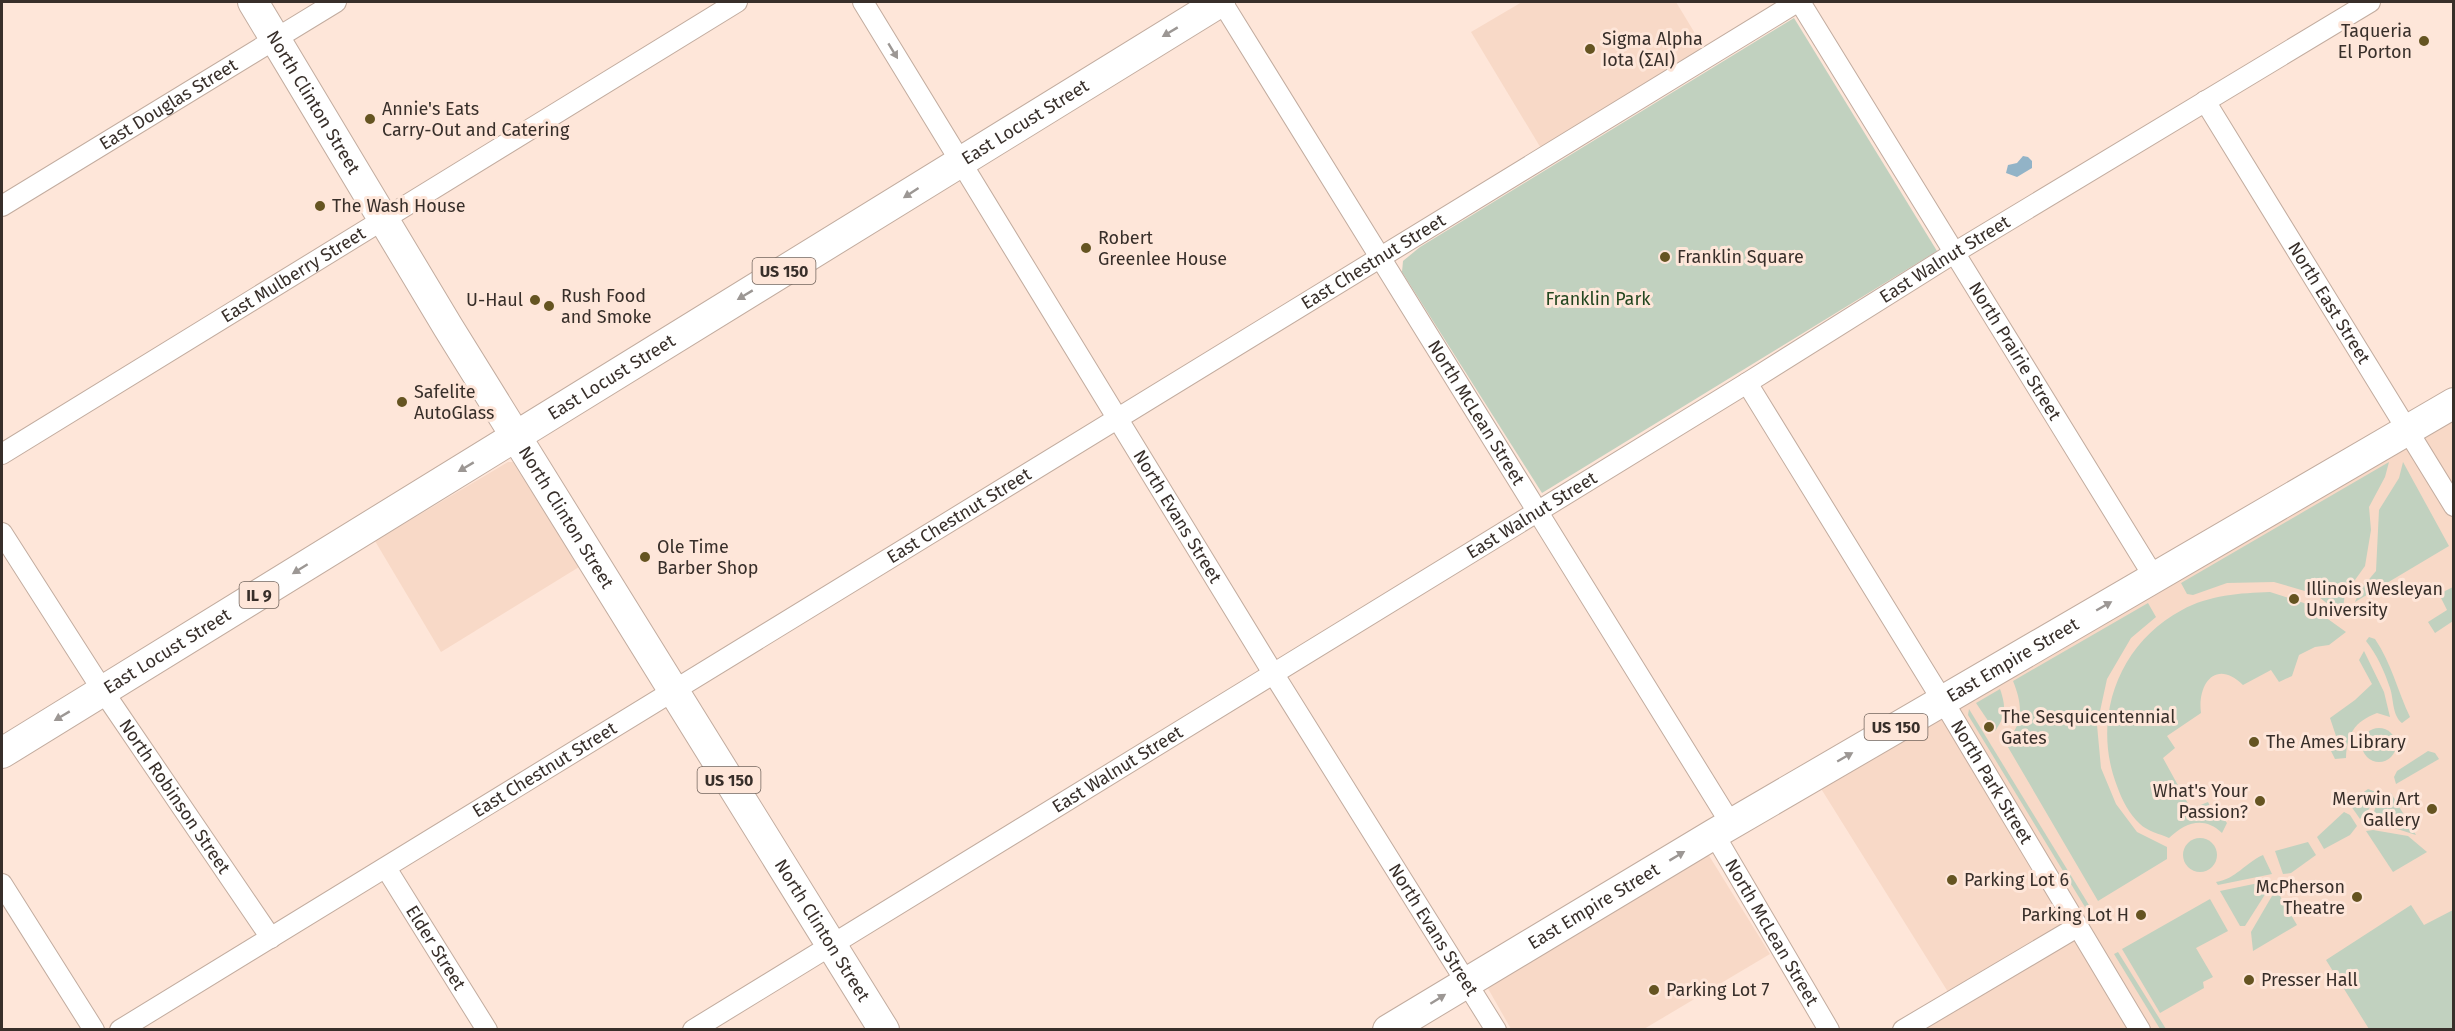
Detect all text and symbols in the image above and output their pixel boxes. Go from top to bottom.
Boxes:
place label: Taqueria El Porton [2338,20,2412,63]
street label: North Clinton Street [262,27,365,178]
one-way arrow [1162,27,1178,38]
place label: Sigma Alpha Iota (ΣΑΙ) [1602,28,1703,71]
marker: Taqueria El Porton [2417,34,2431,48]
marker: Sigma Alpha Iota (ΣΑΙ) [1583,42,1597,56]
one-way arrow [888,43,899,59]
street label: East Douglas Street [95,54,242,155]
street label: East Locust Street [958,74,1093,170]
place label: Annie's Eats Carry-Out and Catering [382,98,570,141]
marker: Annie's Eats Carry-Out and Catering [363,112,377,126]
one-way arrow [903,187,919,198]
place label: The Wash House [332,195,466,217]
marker: The Wash House [313,199,327,213]
street label: East Chestnut Street [1297,209,1450,314]
street label: East Walnut Street [1876,211,2014,308]
street label: East Mulberry Street [217,222,370,328]
place label: Robert Greenlee House [1098,227,1227,270]
street label: North East Street [2283,238,2375,368]
marker: Robert Greenlee House [1079,241,1093,255]
place label: Franklin Square [1677,246,1804,268]
marker: Franklin Square [1658,250,1672,264]
road number: US 150 [752,258,816,284]
street label: North Prairie Street [1964,278,2066,425]
place label: Rush Food and Smoke [561,285,652,328]
park label: Franklin Park [1545,288,1651,310]
place label: U-Haul [466,289,523,311]
one-way arrow [737,290,753,301]
marker: U-Haul [528,293,542,307]
marker: Rush Food and Smoke [542,299,556,313]
street label: East Locust Street [544,329,679,425]
street label: North McLean Street [1423,336,1530,490]
place label: Safelite AutoGlass [414,381,494,424]
marker: Safelite AutoGlass [395,395,409,409]
street label: North Clinton Street [514,442,619,593]
street label: North Evans Street [1128,446,1227,588]
one-way arrow [458,462,474,473]
street label: East Chestnut Street [883,463,1035,568]
street label: East Walnut Street [1462,467,1601,564]
place label: Ole Time Barber Shop [657,536,758,579]
marker: Ole Time Barber Shop [638,550,652,564]
one-way arrow [292,564,308,575]
place label: Illinois Wesleyan University [2306,578,2443,621]
road number: IL 9 [240,582,278,608]
marker: Illinois Wesleyan University [2287,592,2301,606]
one-way arrow [2096,600,2112,611]
street label: East Locust Street [100,603,235,699]
street label: East Empire Street [1943,613,2083,707]
place label: The Sesquicentennial Gates [2001,706,2175,749]
one-way arrow [54,710,70,721]
road number: US 150 [1864,714,1928,740]
street label: North Robinson Street [114,715,235,878]
street label: North Park Street [1946,716,2037,848]
street label: East Chestnut Street [468,717,621,822]
marker: The Sesquicentennial Gates [1982,720,1996,734]
street label: East Walnut Street [1048,721,1187,818]
place label: The Ames Library [2266,731,2406,753]
marker: The Ames Library [2247,735,2261,749]
one-way arrow [1837,752,1854,762]
road number: US 150 [698,767,760,793]
place label: What's Your Passion? [2153,780,2248,823]
place label: Merwin Art Gallery [2332,788,2420,831]
marker: What's Your Passion? [2253,794,2267,808]
marker: Merwin Art Gallery [2425,802,2439,816]
one-way arrow [1669,850,1685,861]
street label: North Clinton Street [770,855,875,1006]
street label: North McLean Street [1720,855,1824,1010]
street label: East Empire Street [1524,858,1664,954]
street label: North Evans Street [1384,859,1483,1000]
place label: Parking Lot 6 [1964,869,2069,891]
marker: Parking Lot 6 [1945,873,1959,887]
place label: McPherson Theatre [2256,876,2345,919]
marker: McPherson Theatre [2350,890,2364,904]
street label: Elder Street [401,901,471,995]
place label: Parking Lot H [2021,904,2129,926]
marker: Parking Lot H [2134,908,2148,922]
place label: Presser Hall [2261,969,2358,991]
marker: Presser Hall [2242,973,2256,987]
place label: Parking Lot 7 [1666,979,1769,1001]
marker: Parking Lot 7 [1647,983,1661,997]
one-way arrow [1430,993,1446,1004]

